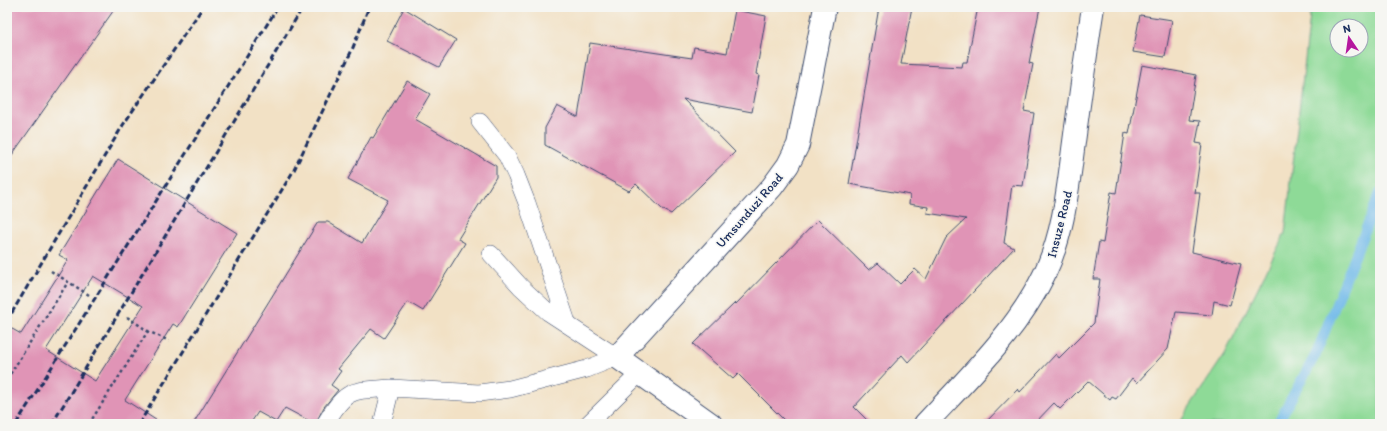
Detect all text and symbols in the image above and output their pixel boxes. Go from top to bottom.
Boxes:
north arrow [1329,18,1369,58]
text: N [1342,22,1352,36]
street label: Umsunduzi Road [713,170,786,251]
street label: Insuze Road [1044,189,1075,259]

